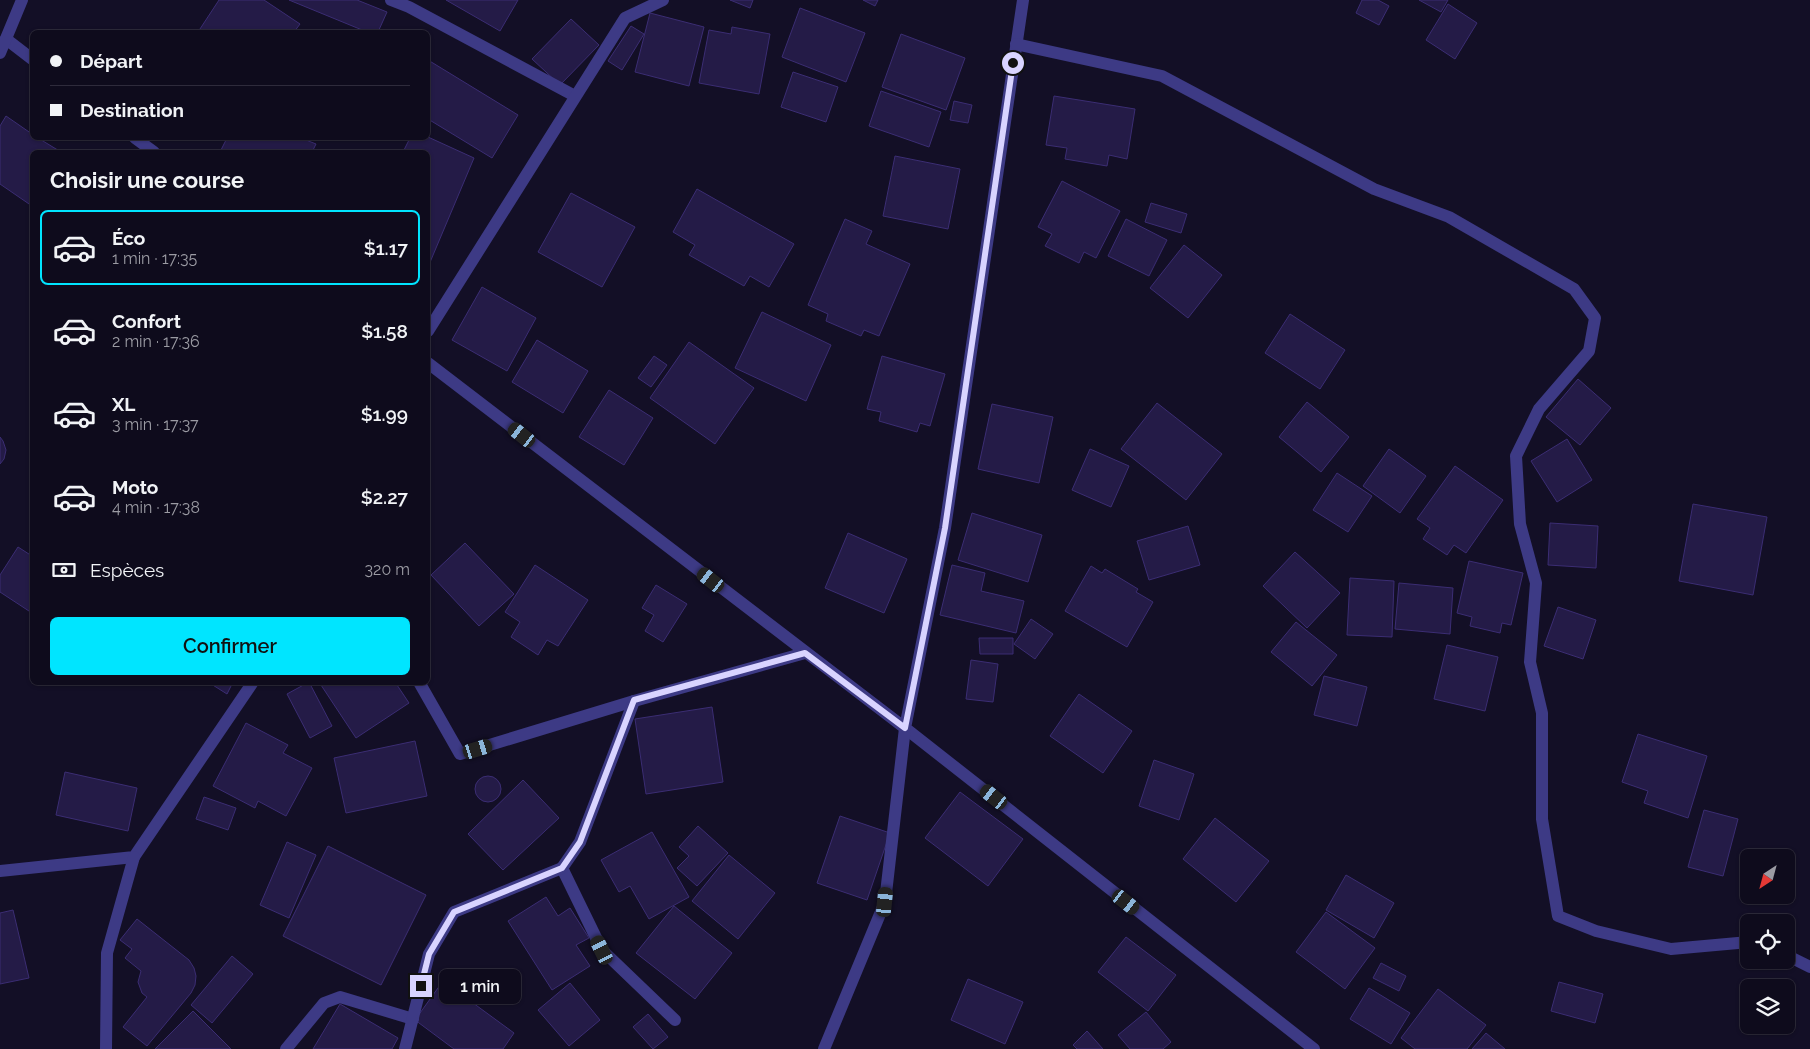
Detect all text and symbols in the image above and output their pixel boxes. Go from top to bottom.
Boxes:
text: Départ [80,50,143,72]
route start [1002,52,1024,74]
text: Destination [80,99,184,121]
text: Choisir une course [50,167,244,193]
icon: car [52,225,97,270]
text: Éco [112,227,145,249]
text: $1.17 [364,237,408,259]
text: 1 min · 17:35 [112,249,197,268]
icon: car [52,308,97,353]
text: Confort [112,310,181,332]
text: $1.58 [361,320,408,342]
text: 2 min · 17:36 [112,332,200,351]
icon: car [52,391,97,436]
text: XL [112,393,135,415]
text: $1.99 [361,403,408,425]
text: 3 min · 17:37 [112,415,199,434]
car [505,420,538,450]
icon: car [52,474,97,519]
text: Moto [112,476,158,498]
text: $2.27 [361,486,408,508]
text: 4 min · 17:38 [112,498,200,517]
icon: cash [50,556,78,584]
text: Espèces [90,559,164,581]
text: 320 m [365,560,410,579]
car [694,565,727,595]
button: Confirmer [50,617,410,675]
car [461,737,494,761]
car [977,782,1010,812]
north arrow [1740,849,1795,904]
map controls [1740,849,1795,1034]
car [875,886,894,918]
car [1109,887,1142,917]
button: locate [1740,914,1795,969]
car [588,933,615,967]
callout: 1 min [438,968,521,1004]
route end [410,975,432,997]
text: 1 min [460,977,500,996]
button: layers [1740,979,1795,1034]

